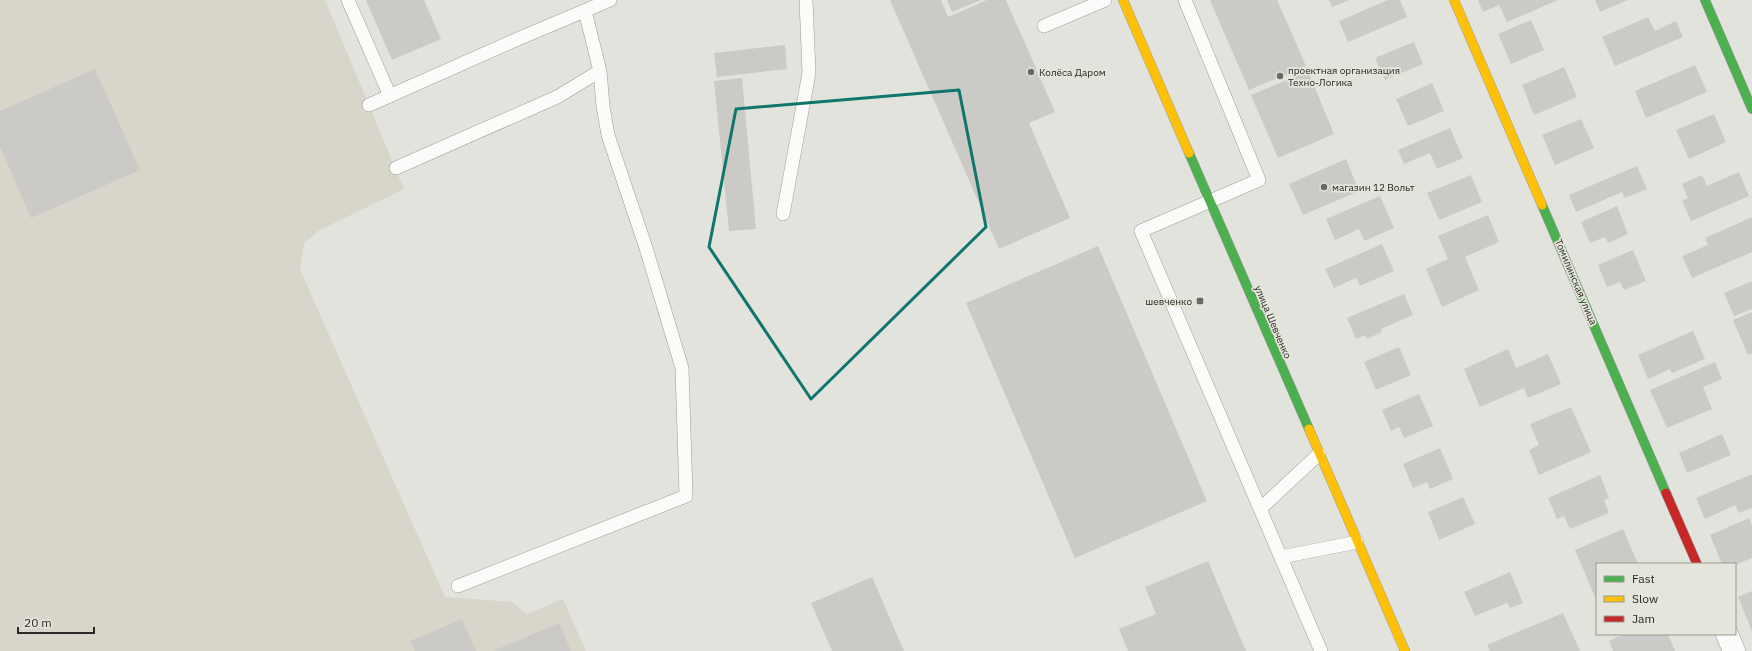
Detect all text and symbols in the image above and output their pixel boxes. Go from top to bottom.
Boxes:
place label: проектная организация Техно-Логика [1288,64,1400,89]
place label: Колёса Даром [1039,66,1106,79]
marker: Колёса Даром [1026,67,1036,77]
marker: проектная организация Техно-Логика [1275,71,1285,81]
place label: магазин 12 Вольт [1332,181,1415,194]
marker: магазин 12 Вольт [1319,182,1329,192]
street label: Томилинская улица [1552,237,1600,328]
street label: улица Шевченко [1252,283,1294,361]
place label: шевченко [1145,295,1192,308]
marker: шевченко [1195,296,1205,306]
legend [1596,563,1736,635]
text: Fast [1632,571,1655,586]
text: Slow [1632,591,1658,606]
scale bar [18,609,94,635]
text: Jam [1632,611,1655,626]
text: 20 m [24,615,52,630]

